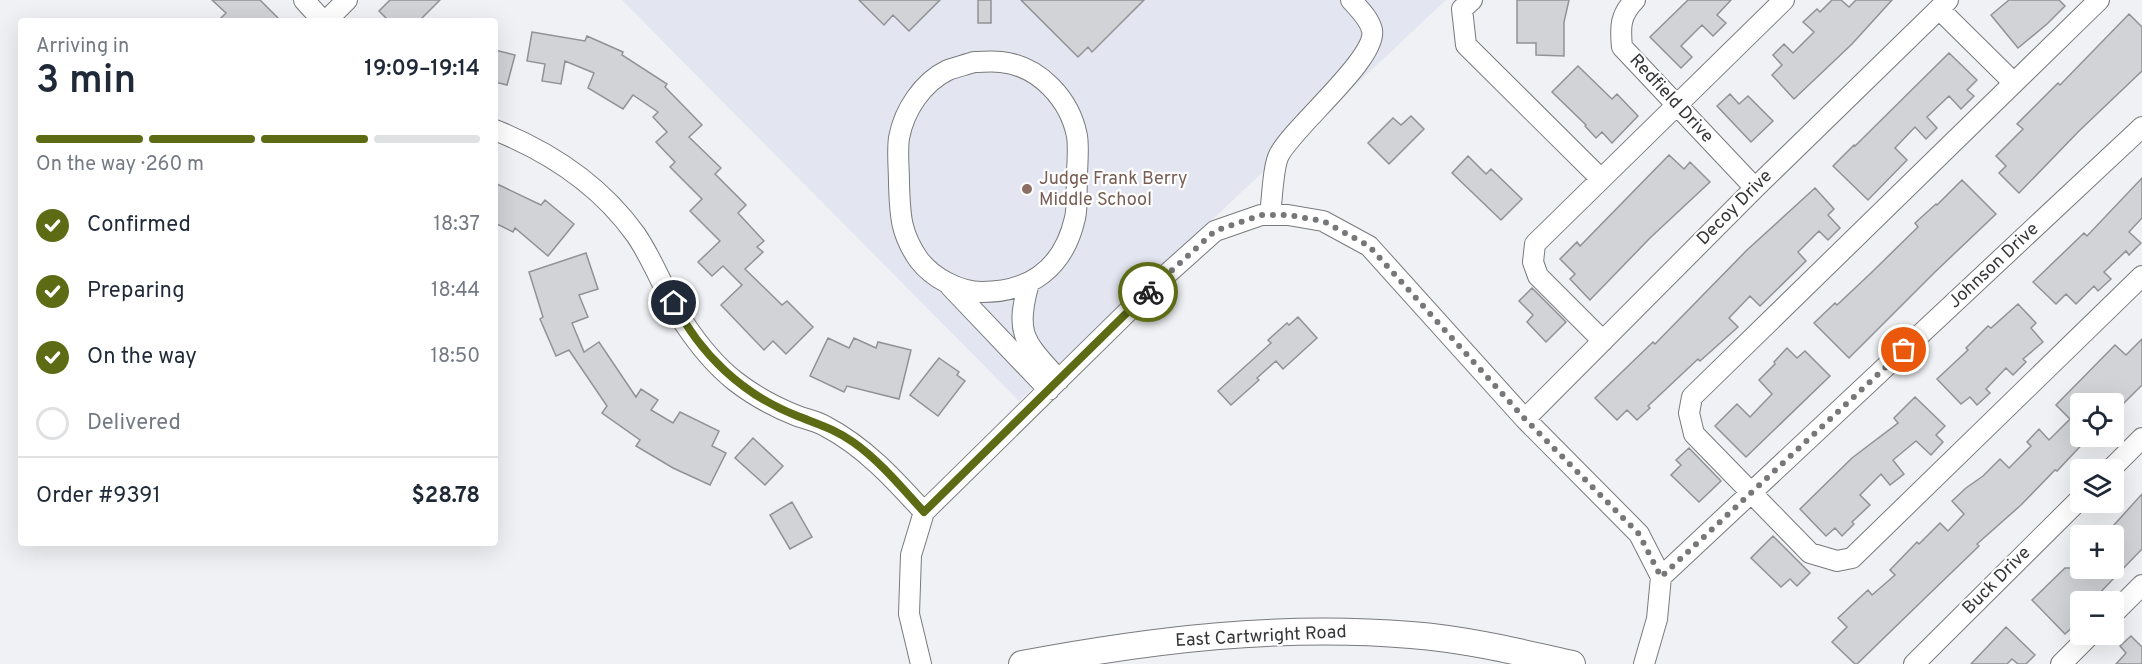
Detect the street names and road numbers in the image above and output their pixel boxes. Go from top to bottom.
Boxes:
street label: Redfield Drive [1624,50,1718,148]
street label: Decoy Drive [1692,165,1778,251]
street label: Johnson Drive [1944,218,2044,314]
street label: Buck Drive [1958,542,2036,620]
street label: East Cartwright Road [1175,621,1347,653]

